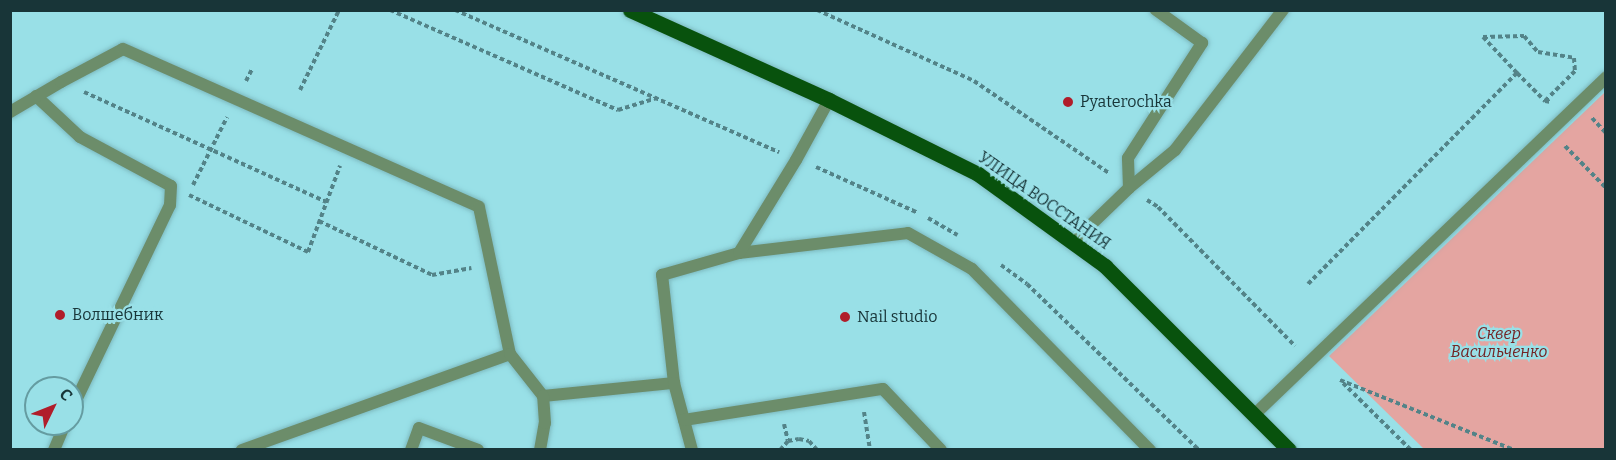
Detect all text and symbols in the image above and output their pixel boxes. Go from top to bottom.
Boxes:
place label: Pyaterochka [1080,92,1172,112]
marker: Pyaterochka [1061,95,1075,109]
street label: УЛИЦА ВОССТАНИЯ [974,148,1114,254]
place label: Волшебник [72,305,163,325]
place label: Nail studio [857,307,938,327]
marker: Волшебник [53,308,67,322]
marker: Nail studio [838,310,852,324]
park label: Сквер Васильченко [1451,324,1547,362]
north arrow [24,376,84,436]
text: С [56,385,76,405]

